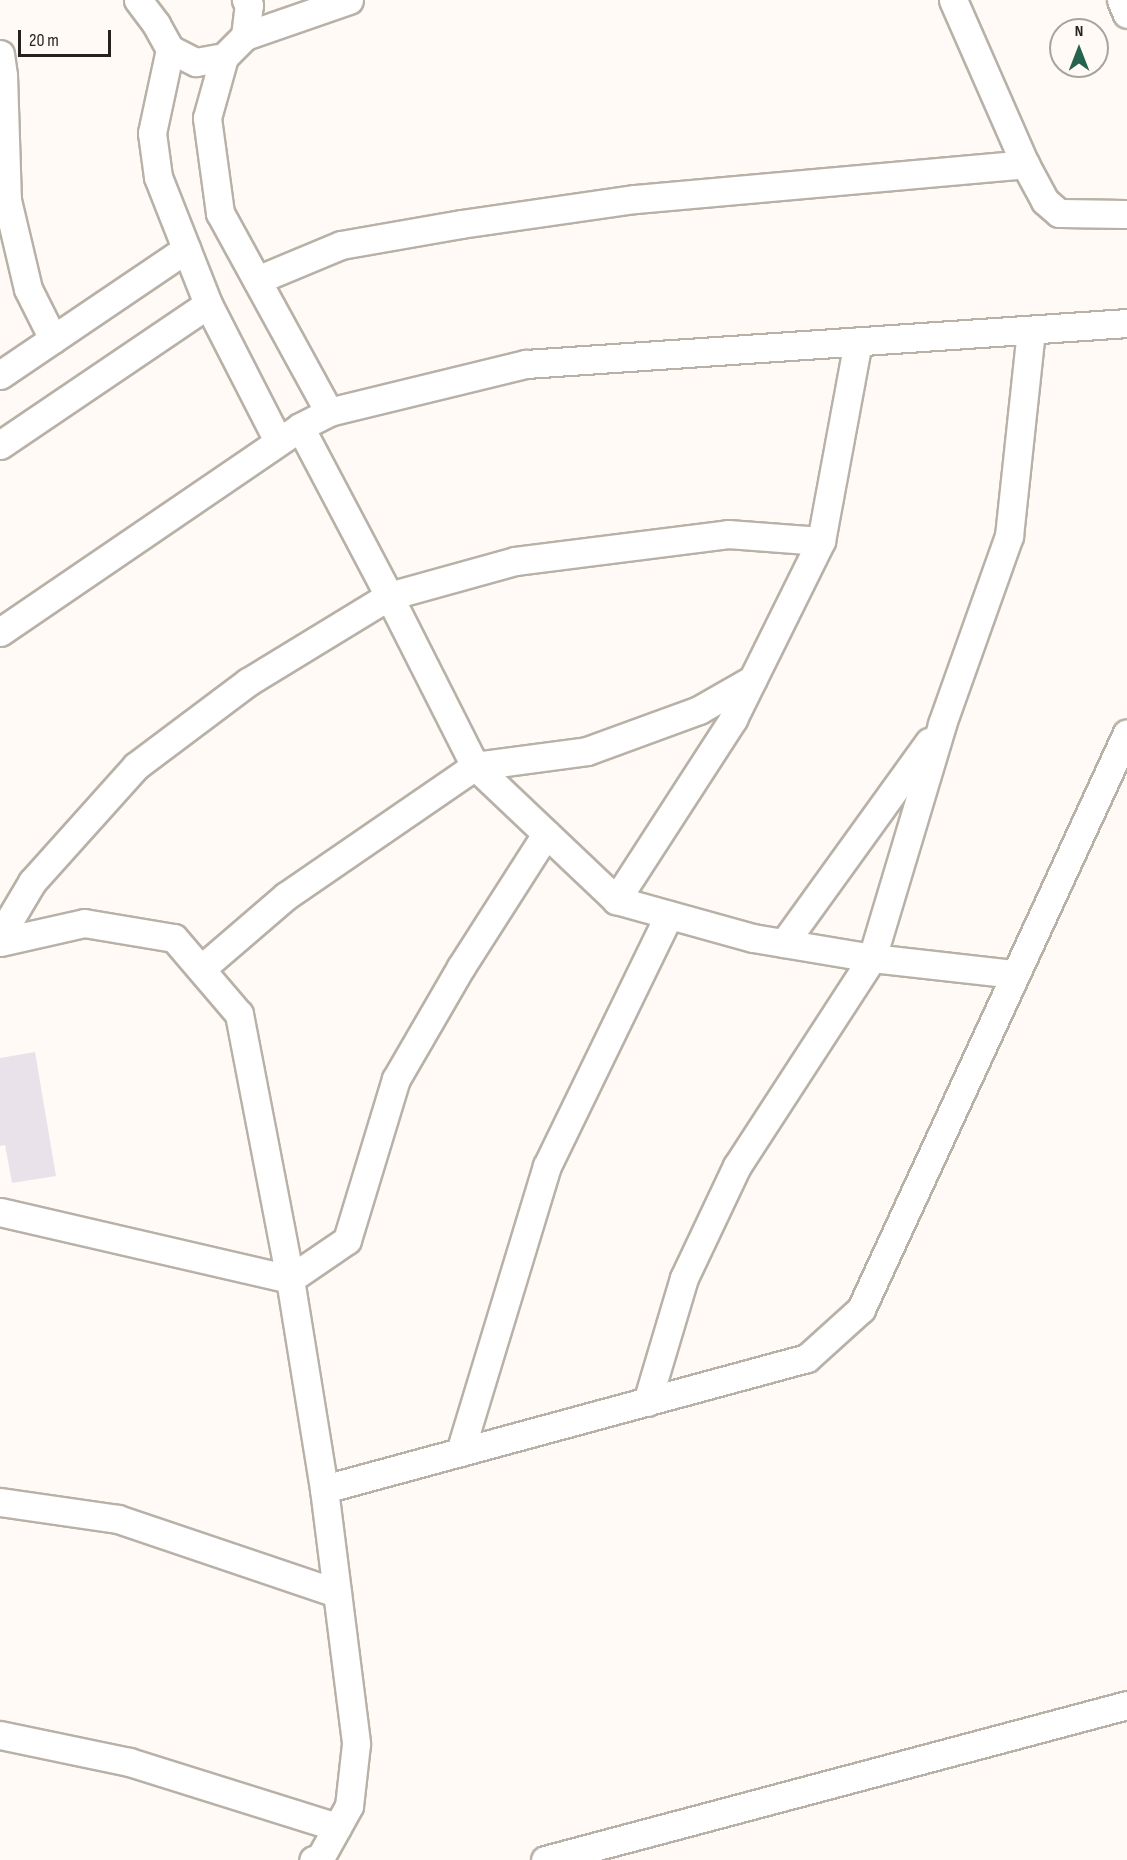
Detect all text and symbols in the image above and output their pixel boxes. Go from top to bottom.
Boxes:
scale bar [21,18,114,56]
north arrow [1049,18,1109,78]
text: N [1075,22,1083,41]
text: 20 m [29,30,59,51]

